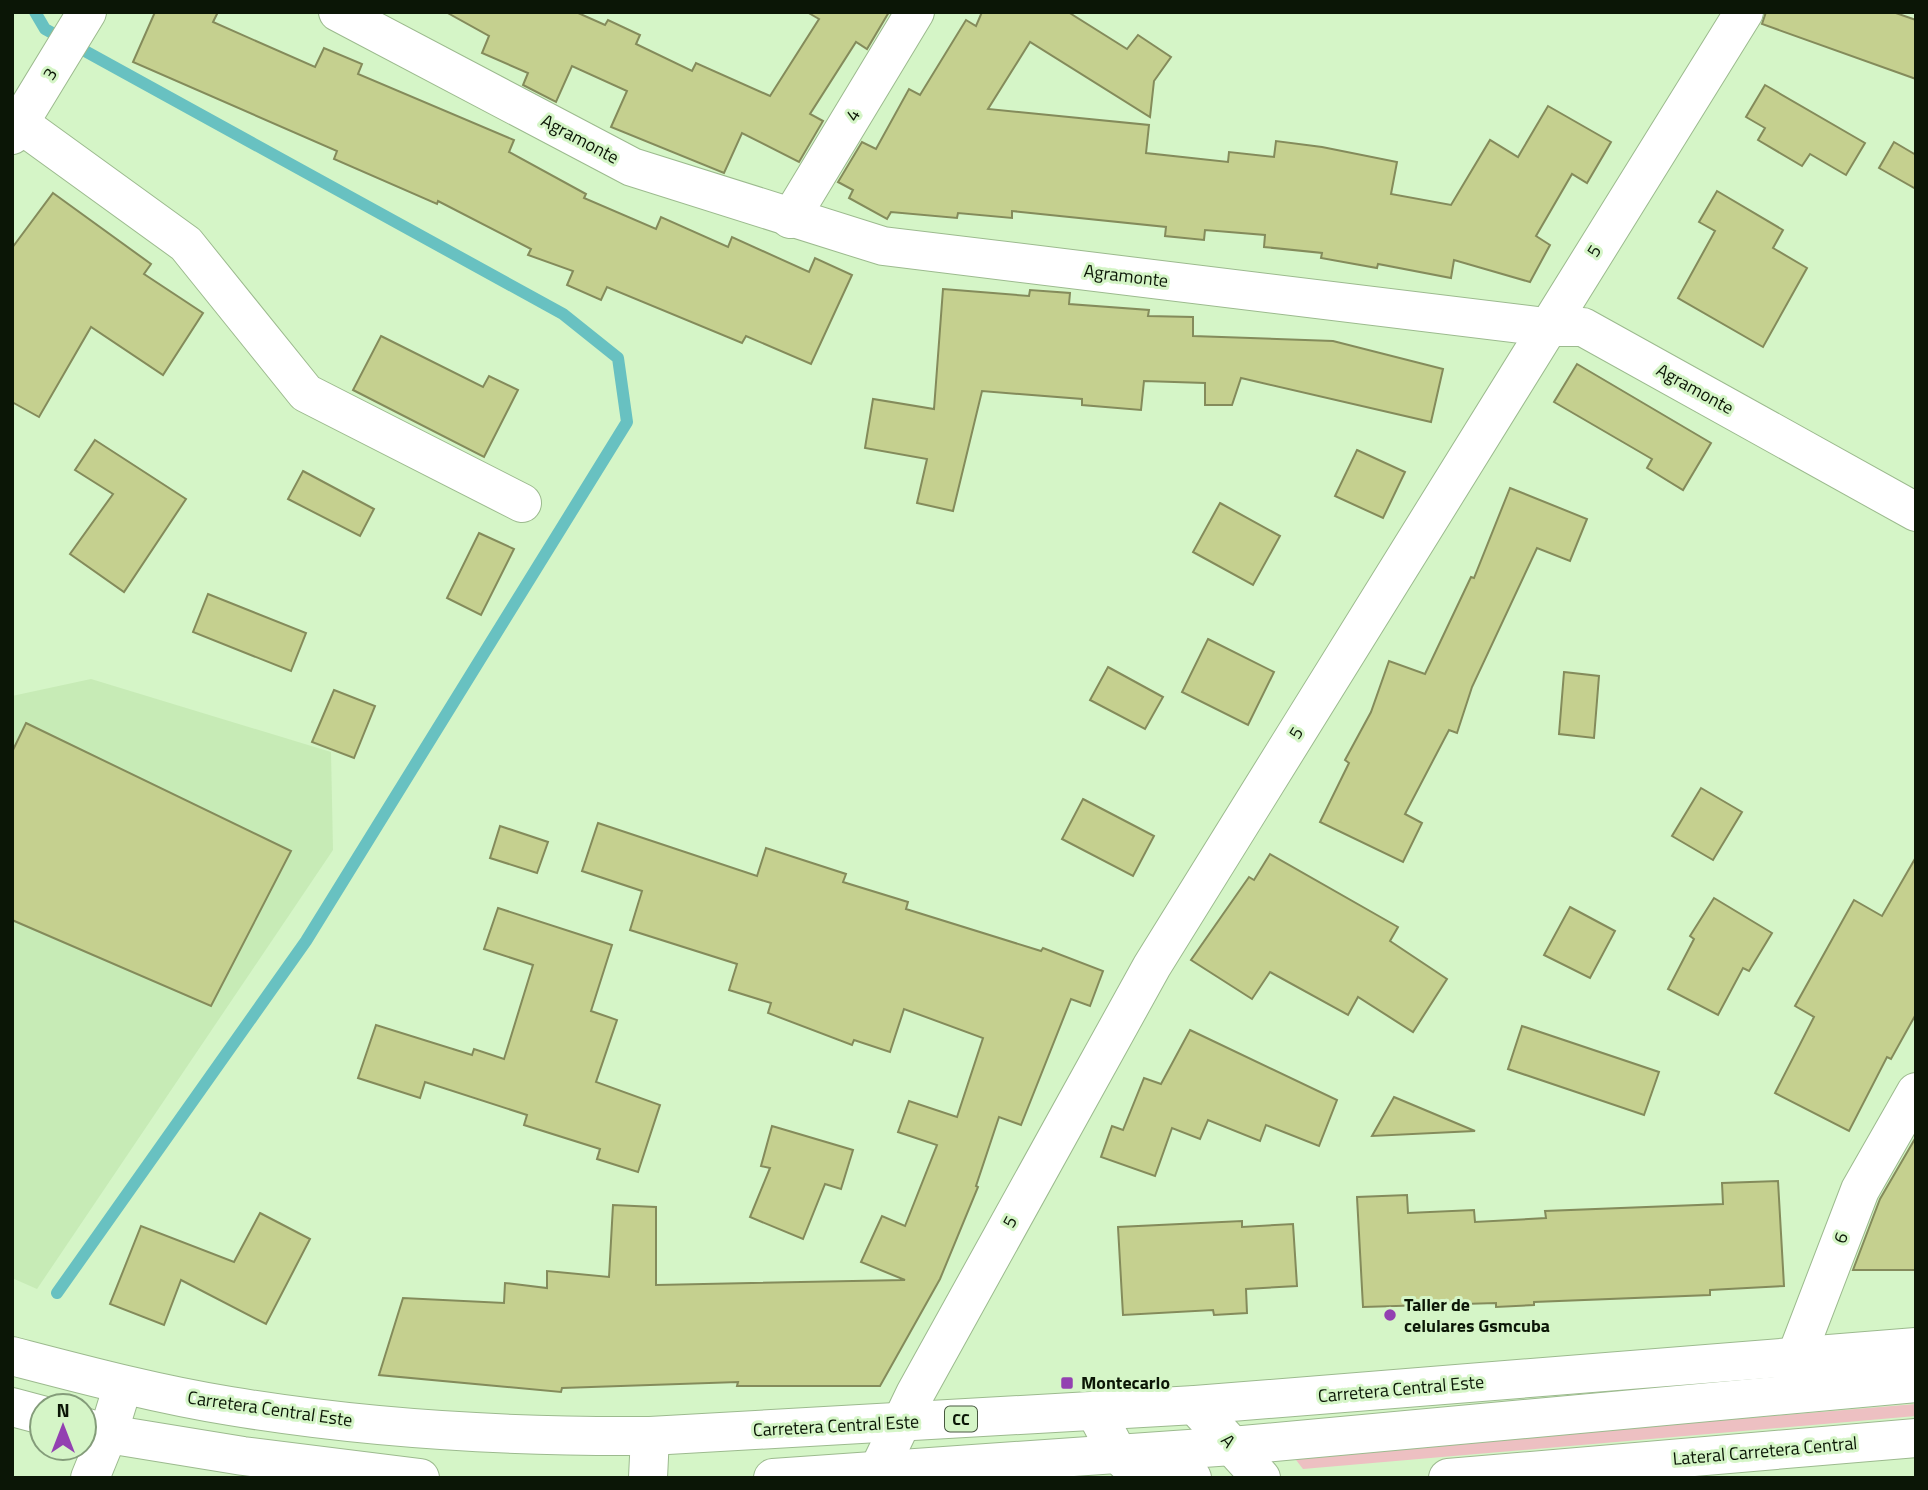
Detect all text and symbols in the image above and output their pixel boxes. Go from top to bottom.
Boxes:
street label: 3 [35,62,64,85]
street label: 4 [838,103,867,126]
street label: Agramonte [537,107,624,170]
street label: 5 [1579,239,1608,262]
street label: Agramonte [1082,257,1170,294]
street label: Agramonte [1652,356,1739,421]
street label: 5 [1281,721,1310,744]
street label: 5 [995,1211,1024,1233]
street label: 6 [1826,1228,1855,1247]
place label: Taller de celulares Gsmcuba [1404,1291,1550,1339]
marker: Taller de celulares Gsmcuba [1382,1307,1398,1323]
street label: Carretera Central Este [1317,1368,1485,1409]
place label: Montecarlo [1081,1369,1170,1396]
marker: Montecarlo [1059,1375,1075,1391]
street label: Carretera Central Este [186,1384,354,1433]
north arrow [28,1392,98,1462]
text: N [56,1395,70,1424]
road number: CC [945,1406,977,1432]
street label: Carretera Central Este [752,1408,920,1443]
street label: A [1215,1428,1242,1454]
street label: Lateral Carretera Central [1672,1429,1858,1472]

